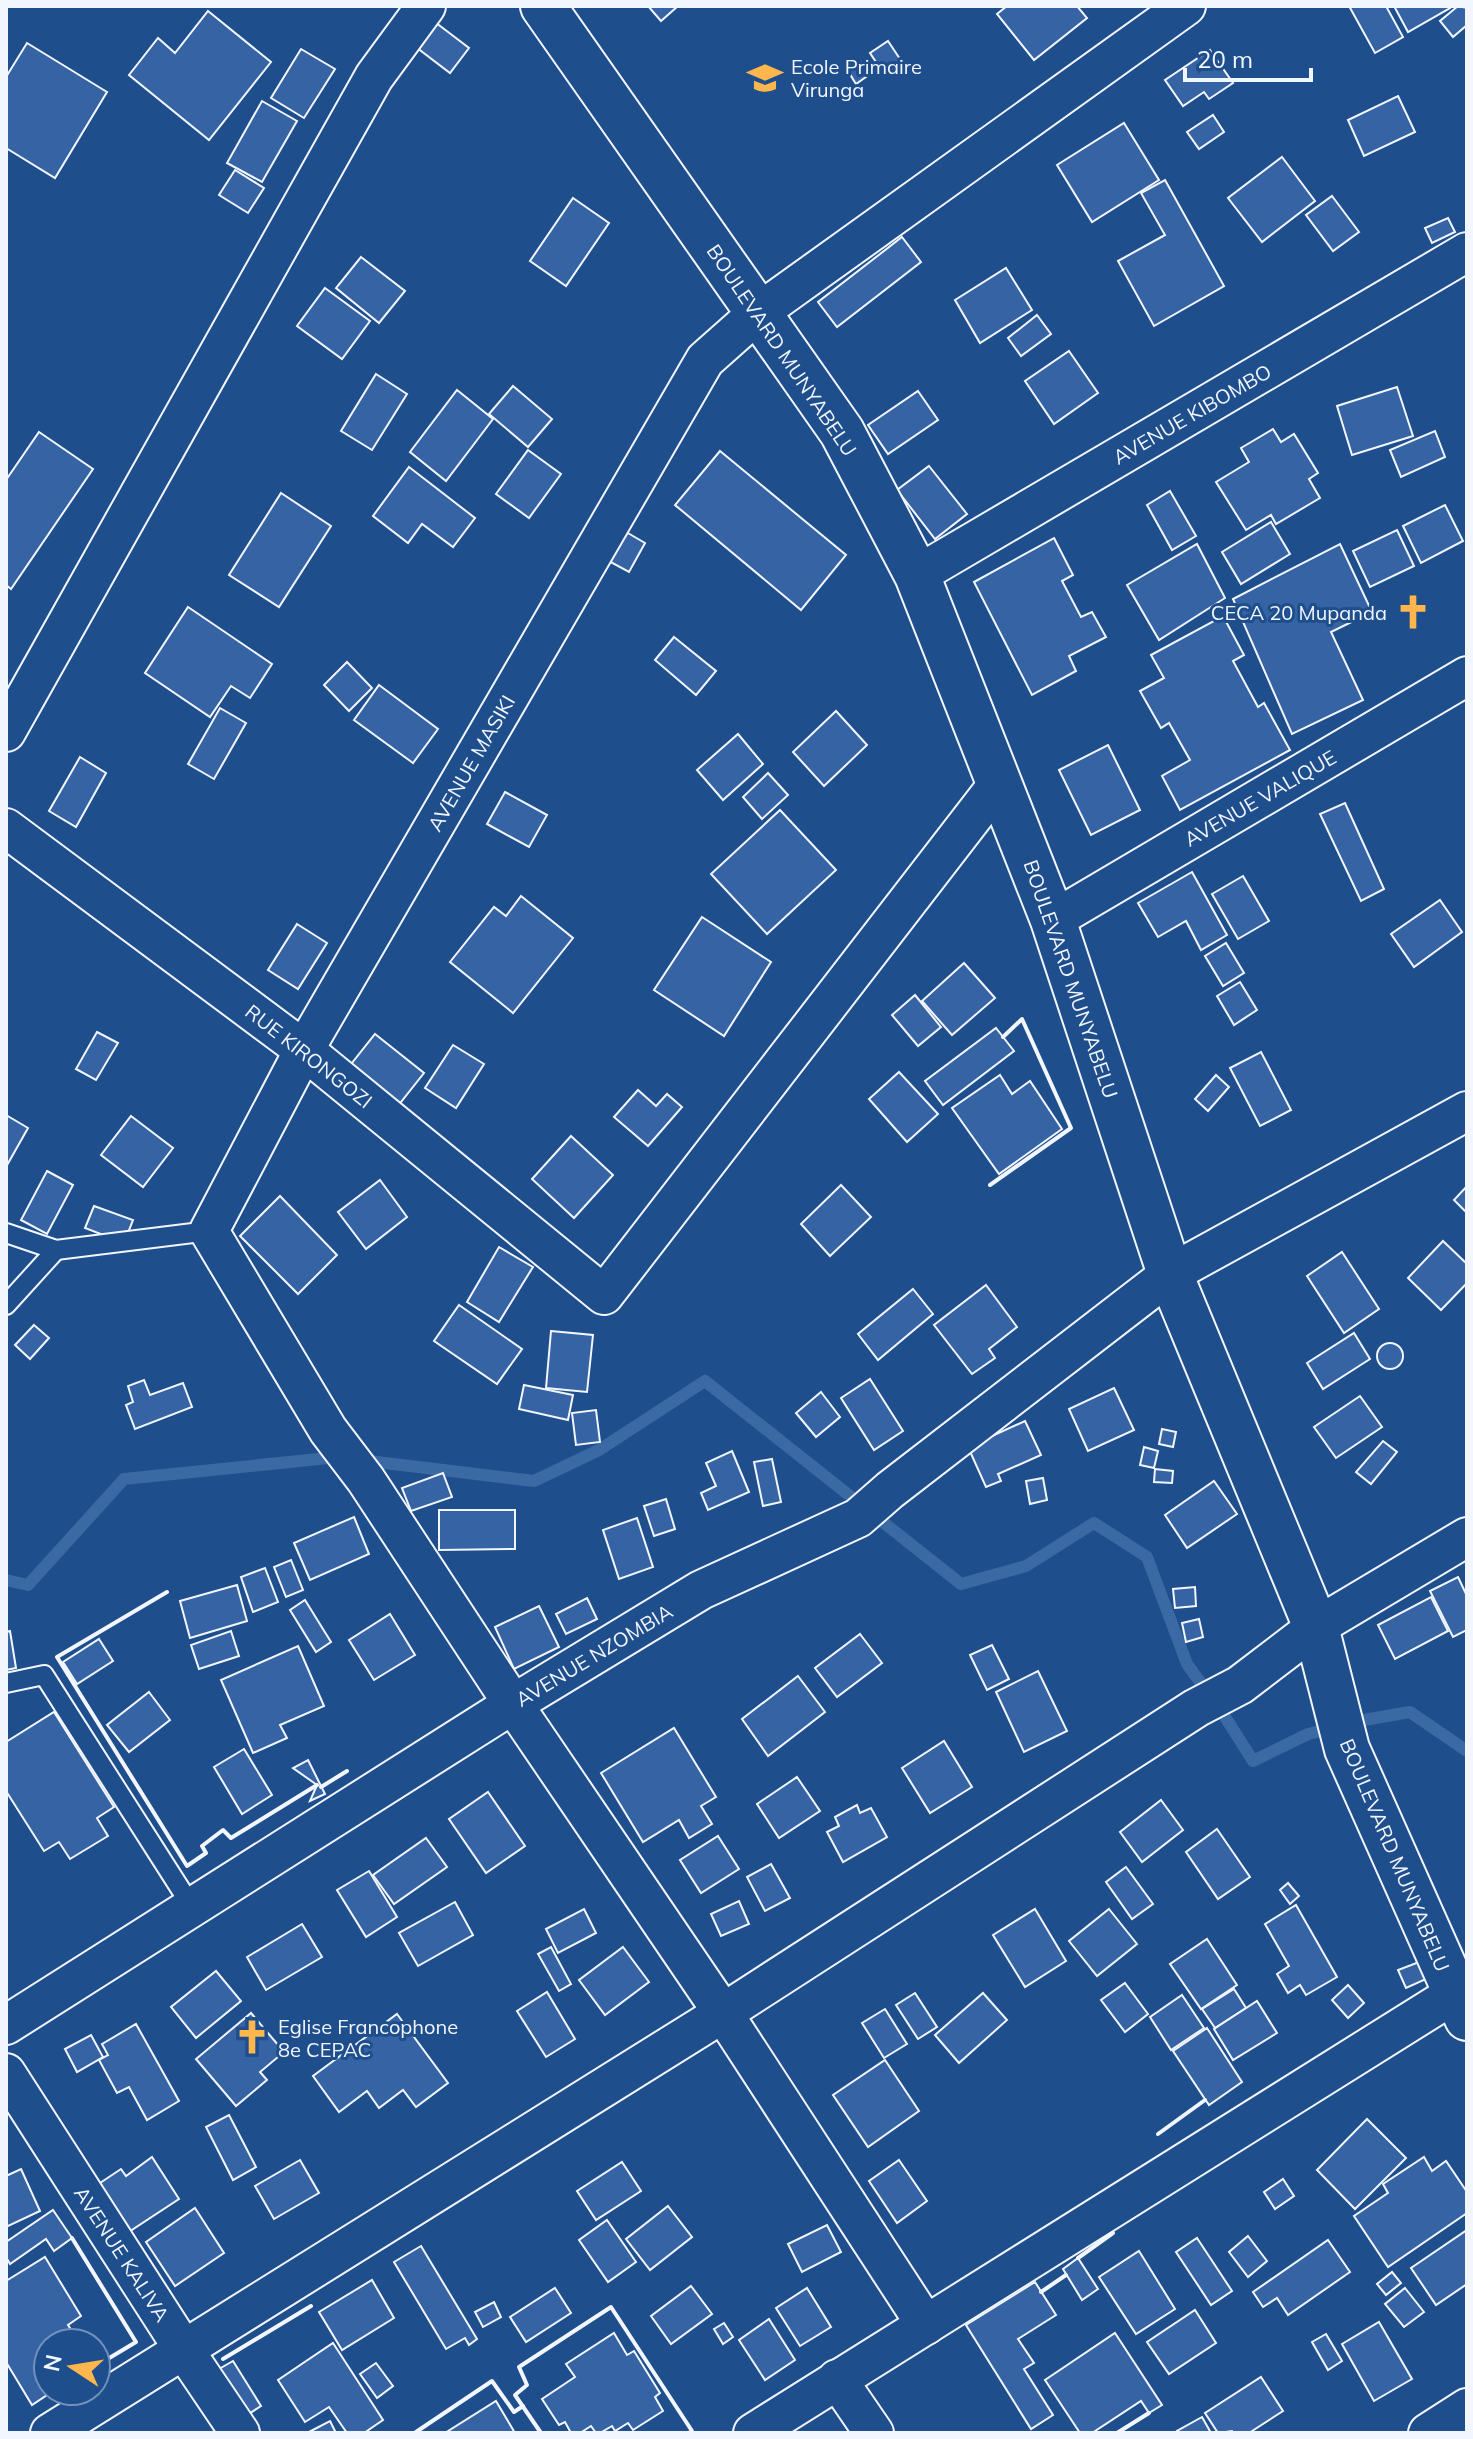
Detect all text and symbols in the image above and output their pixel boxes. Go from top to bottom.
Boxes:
scale bar [1185,32,1311,82]
text: 20 m [1197,44,1253,74]
place label: Ecole Primaire Virunga [791,54,922,102]
school or university icon: Ecole Primaire Virunga [746,59,784,97]
street label: BOULEVARD MUNYABELU [702,239,862,461]
street label: AVENUE KIBOMBO [1108,358,1276,470]
church icon: CECA 20 Mupanda [1394,593,1432,631]
place label: CECA 20 Mupanda [1211,600,1387,625]
street label: AVENUE MASIKI [422,690,520,836]
street label: AVENUE VALIQUE [1180,744,1340,852]
street label: BOULEVARD MUNYABELU [1018,857,1124,1101]
street label: RUE KIRONGOZI [241,999,377,1113]
street label: AVENUE NZOMBIA [511,1598,677,1712]
street label: BOULEVARD MUNYABELU [1335,1735,1455,1975]
place label: Eglise Francophone 8e CEPAC [278,2014,458,2062]
church icon: Eglise Francophone 8e CEPAC [233,2018,271,2056]
street label: AVENUE KALIVA [69,2182,175,2327]
north arrow [32,2327,112,2407]
text: N [37,2352,68,2374]

